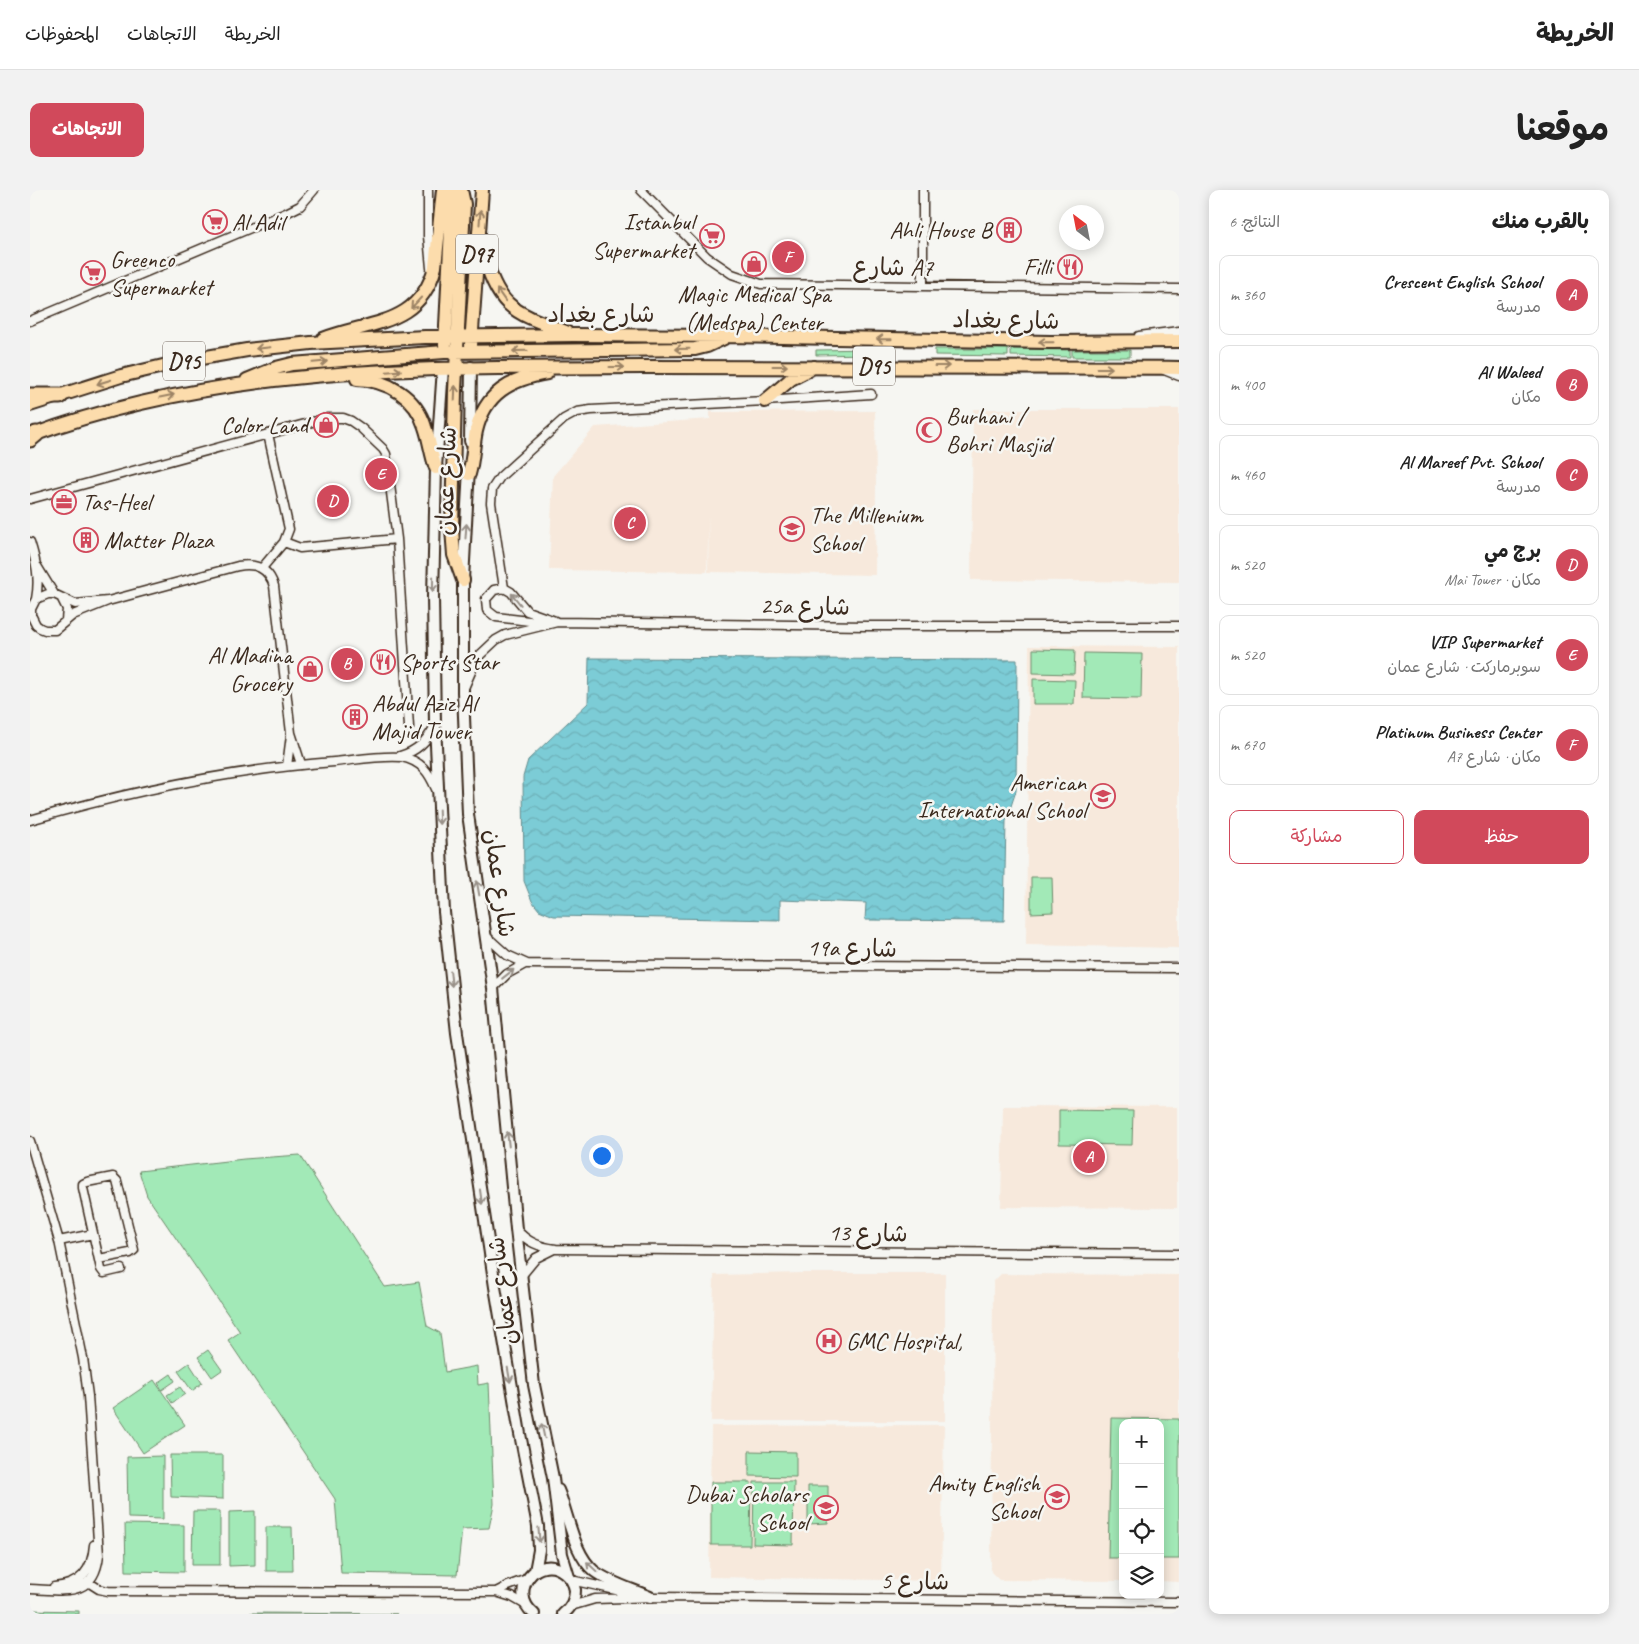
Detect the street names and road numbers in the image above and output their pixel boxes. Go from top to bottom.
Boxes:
road number: D97 [456,234,498,274]
street label: شارع A7 [852,251,935,285]
street label: شارع بغداد [547,299,655,331]
street label: شارع بغداد [952,304,1060,338]
road number: D95 [163,342,205,380]
road number: D95 [853,347,895,386]
street label: شارع عمان [429,426,465,536]
street label: 25a شارع [760,590,850,624]
street label: شارع عمان [476,827,522,939]
street label: 19a شارع [807,932,897,966]
street label: شارع 13 [828,1217,908,1251]
street label: شارع عمان [480,1235,526,1347]
street label: شارع 5 [880,1565,950,1599]

